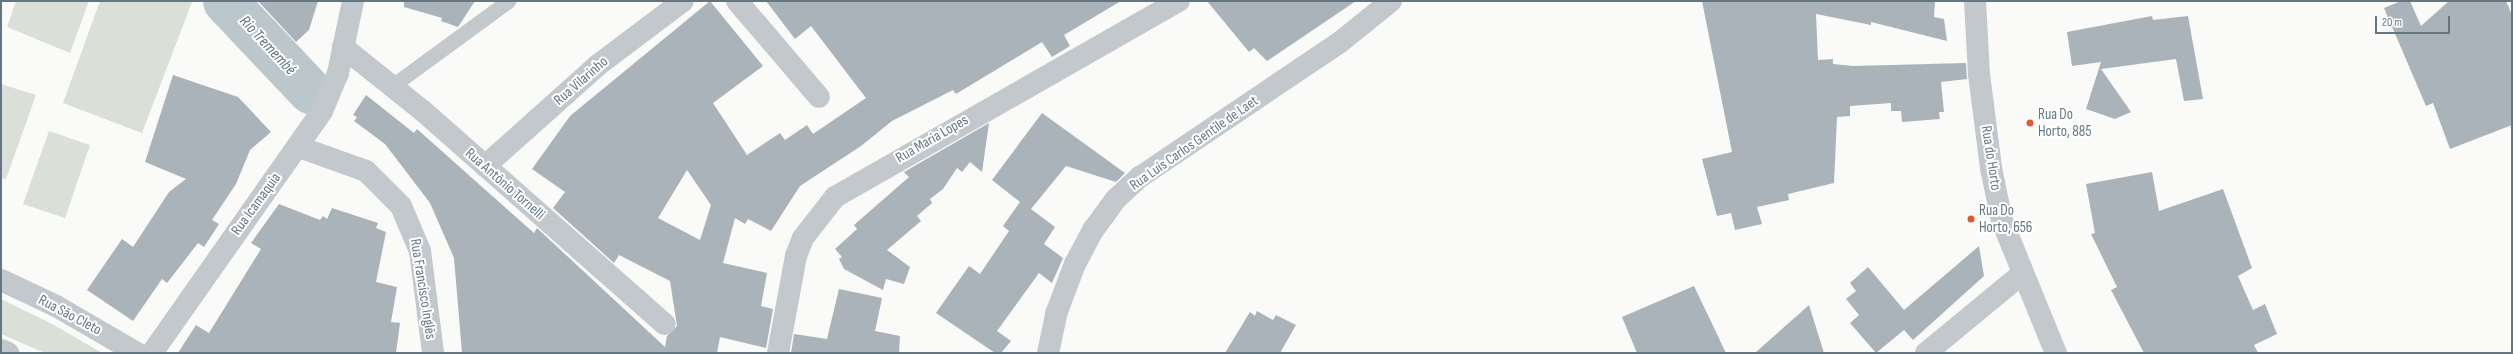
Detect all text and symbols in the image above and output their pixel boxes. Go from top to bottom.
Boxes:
scale bar [2377,8,2452,34]
water label: Rio Tremembé [235,12,299,80]
text: 20 m [2382,15,2402,30]
street label: Rua Vilarinho [550,53,612,109]
street label: Rua Luís Carlos Gentile de Laet [1126,92,1262,194]
place label: Rua Do Horto, 885 [2038,105,2091,140]
street label: Rua Maria Lopes [893,111,971,167]
marker: Rua Do Horto, 885 [2025,118,2035,128]
street label: Rua do Horto [1977,124,2005,192]
street label: Rua Antônio Tornelli [461,144,549,224]
street label: Rua Icamaquia [227,169,285,239]
place label: Rua Do Horto, 656 [1979,201,2032,236]
marker: Rua Do Horto, 656 [1966,214,1976,224]
street label: Rua Francisco Inglês [406,237,440,341]
street label: Rua São Cleto [35,291,105,339]

